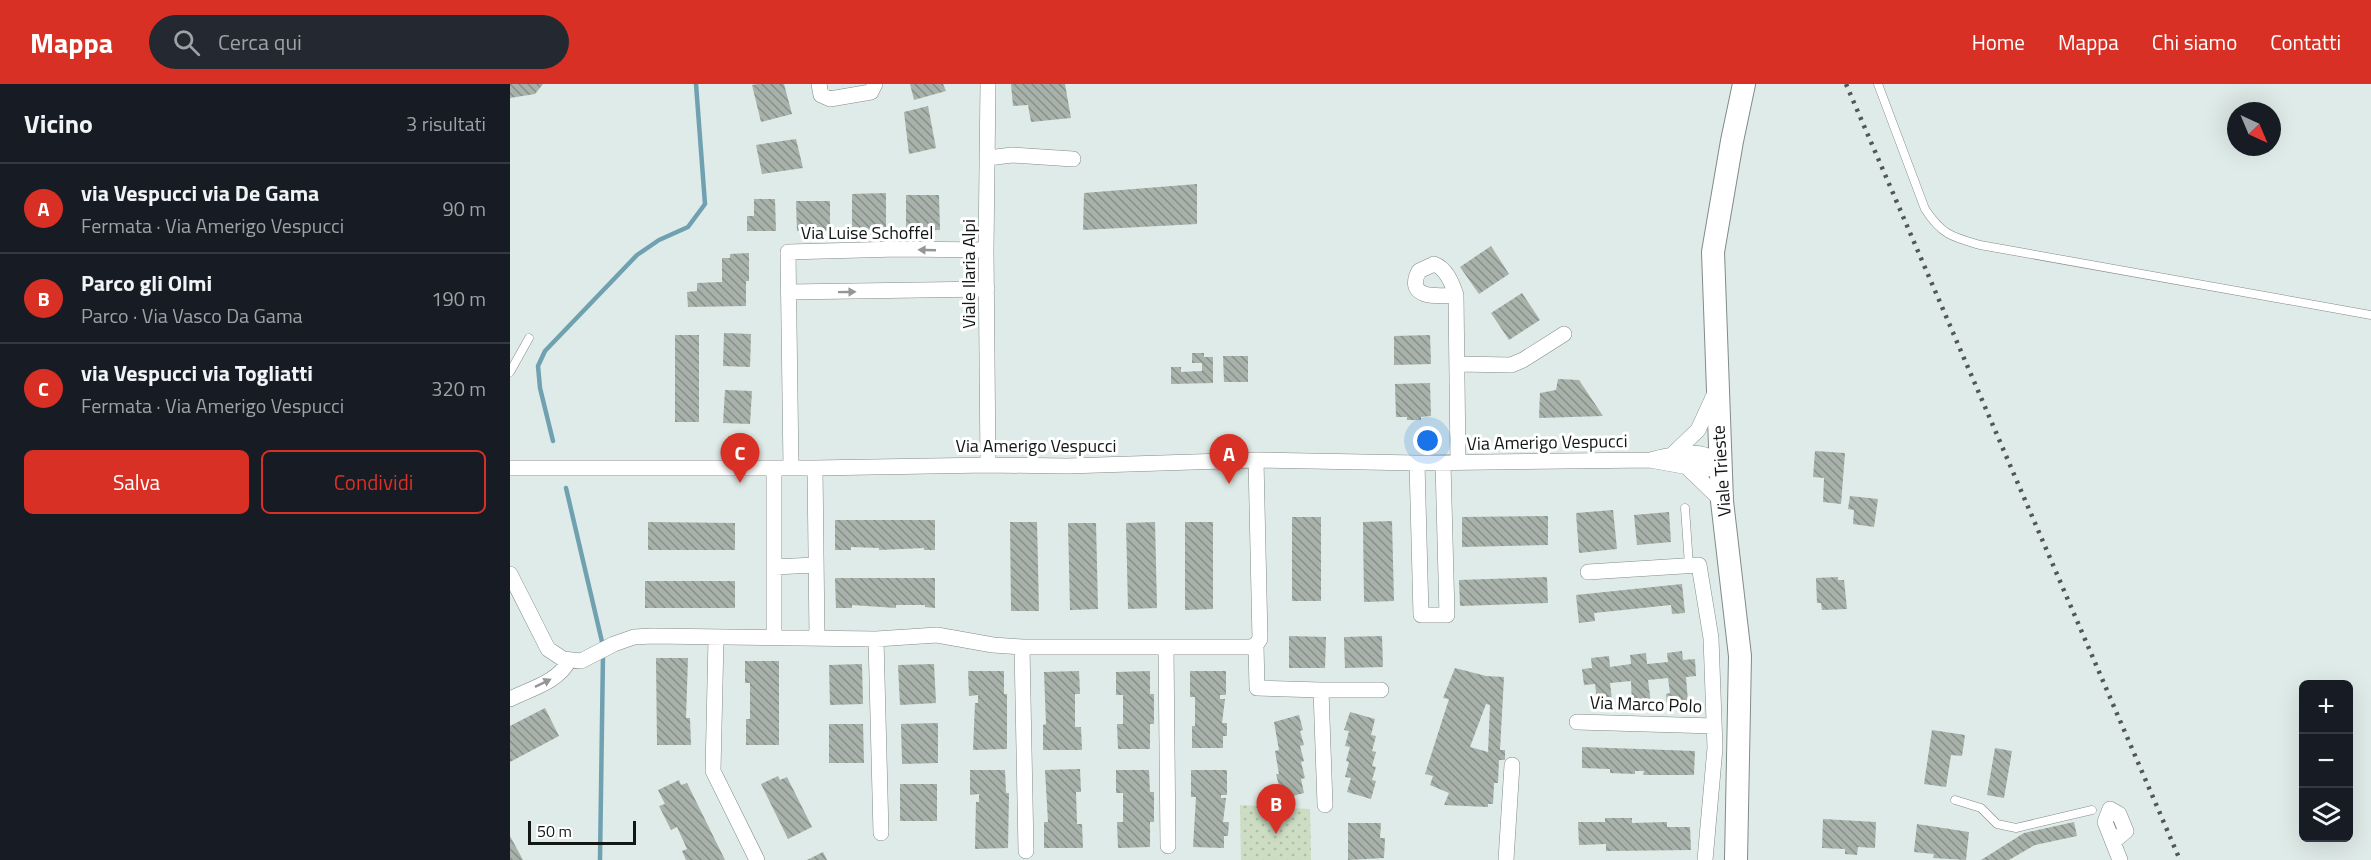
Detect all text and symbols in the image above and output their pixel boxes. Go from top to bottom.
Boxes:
search box [149,15,569,69]
text: Mappa [30,21,113,64]
text: Cerca qui [218,25,302,59]
icon: search [170,26,203,59]
text: Home [1972,26,2025,58]
text: Mappa [2058,26,2119,58]
text: Chi siamo [2152,26,2237,58]
text: Contatti [2270,26,2341,58]
north arrow [2227,102,2281,156]
text: Vicino [24,104,93,143]
text: 3 risultati [406,108,486,139]
text: via Vespucci via De Gama [81,176,319,210]
text: A [37,193,50,224]
text: 90 m [442,193,486,224]
text: Fermata · Via Amerigo Vespucci [81,210,344,241]
street label: Via Luise Schoffel [801,219,933,246]
street label: Viale Ilaria Alpi [955,219,982,329]
one-way arrow [918,246,937,255]
text: Parco gli Olmi [81,266,212,300]
text: B [37,283,50,314]
text: 190 m [431,283,486,314]
one-way arrow [837,287,856,297]
text: Parco · Via Vasco Da Gama [81,300,303,331]
text: via Vespucci via Togliatti [81,356,313,390]
text: C [38,373,49,404]
text: 320 m [431,373,486,404]
text: Fermata · Via Amerigo Vespucci [81,390,344,421]
street label: Viale Trieste [1704,424,1738,518]
your location [1413,426,1442,455]
street label: Via Amerigo Vespucci [1466,427,1628,457]
street label: Via Amerigo Vespucci [955,432,1117,459]
pin: C [720,434,760,483]
pin: A [1210,434,1248,484]
button: Salva [24,450,249,514]
button: Condividi [261,450,486,514]
one-way arrow [534,679,551,688]
map controls [2299,680,2353,842]
button: + [2299,680,2353,734]
street label: Via Marco Polo [1589,689,1703,719]
button: − [2299,734,2353,788]
pin: B [1256,784,1296,834]
button: layers [2299,788,2353,842]
scale bar [528,818,636,846]
text: 50 m [537,819,572,843]

